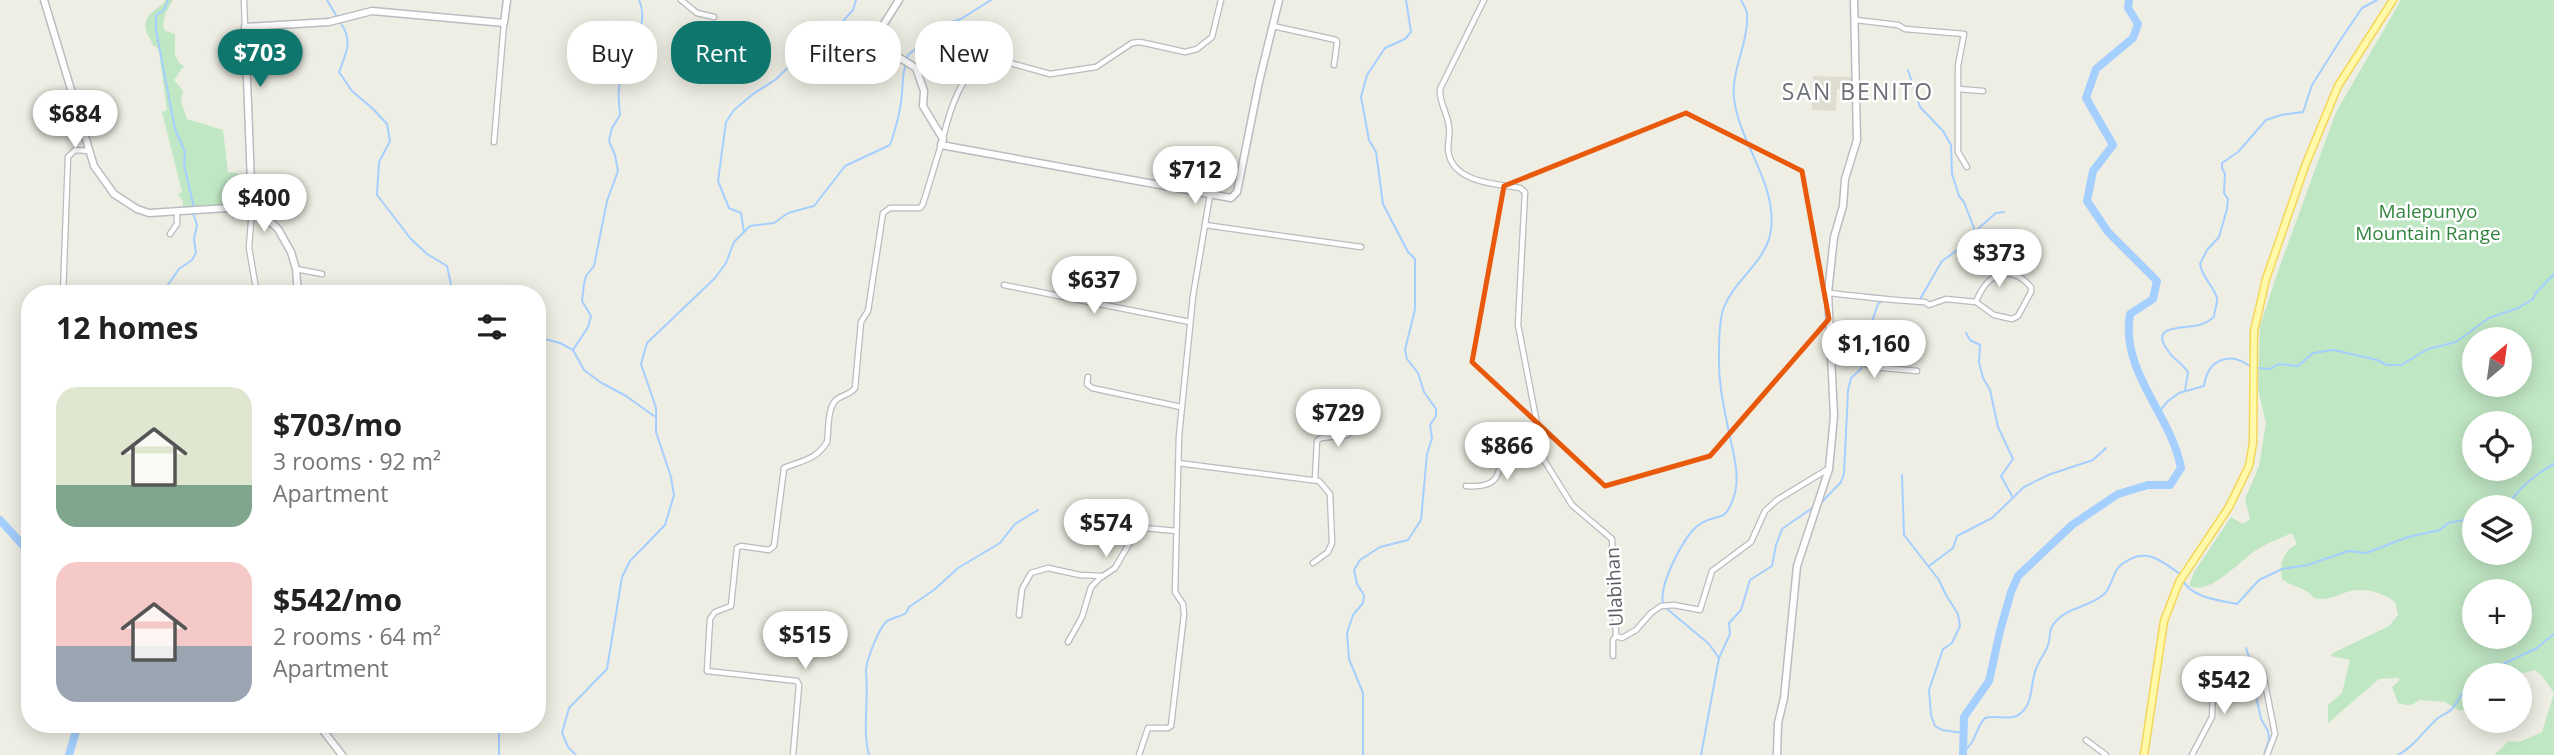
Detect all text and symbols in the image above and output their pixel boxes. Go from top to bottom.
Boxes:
chip: Buy [567,21,657,84]
chip: Rent [671,21,771,84]
chip: Filters [785,21,901,84]
chip: New [915,21,1013,84]
pin: $703 [219,29,301,89]
text: $703 [234,36,286,68]
district label: SAN BENITO [1782,75,1934,107]
pin: $684 [34,90,116,150]
text: $684 [49,97,101,129]
pin: $712 [1154,146,1236,206]
text: $712 [1169,153,1221,185]
pin: $400 [223,174,305,234]
text: $400 [238,181,290,213]
park label: Malepunyo Mountain Range [2355,198,2501,246]
pin: $373 [1958,230,2040,289]
text: $373 [1973,236,2025,268]
pin: $637 [1053,256,1135,316]
text: $637 [1068,263,1120,295]
text: 12 homes [56,307,199,348]
icon: filters [473,308,511,346]
pin: $1,160 [1817,320,1931,380]
text: $1,160 [1838,327,1910,359]
north arrow [2462,327,2532,397]
map controls [2462,327,2532,733]
pin: $729 [1297,390,1379,449]
text: $729 [1312,396,1364,428]
text: $703/mo [273,404,402,445]
button: locate [2462,411,2532,481]
icon: home [112,415,196,499]
pin: $866 [1466,422,1548,482]
text: $866 [1481,429,1533,461]
text: 3 rooms · 92 m² [273,445,441,477]
text: Apartment [273,477,389,509]
button: layers [2462,495,2532,565]
pin: $574 [1065,500,1147,559]
text: $574 [1080,506,1132,538]
street label: Ulabihan [1599,547,1629,627]
text: $542/mo [273,579,402,620]
button: + [2462,579,2532,649]
icon: home [112,590,196,674]
pin: $515 [764,612,846,671]
text: $515 [779,618,831,650]
text: 2 rooms · 64 m² [273,620,441,652]
text: Apartment [273,652,389,684]
pin: $542 [2183,656,2265,716]
text: $542 [2198,663,2250,695]
button: − [2462,663,2532,733]

